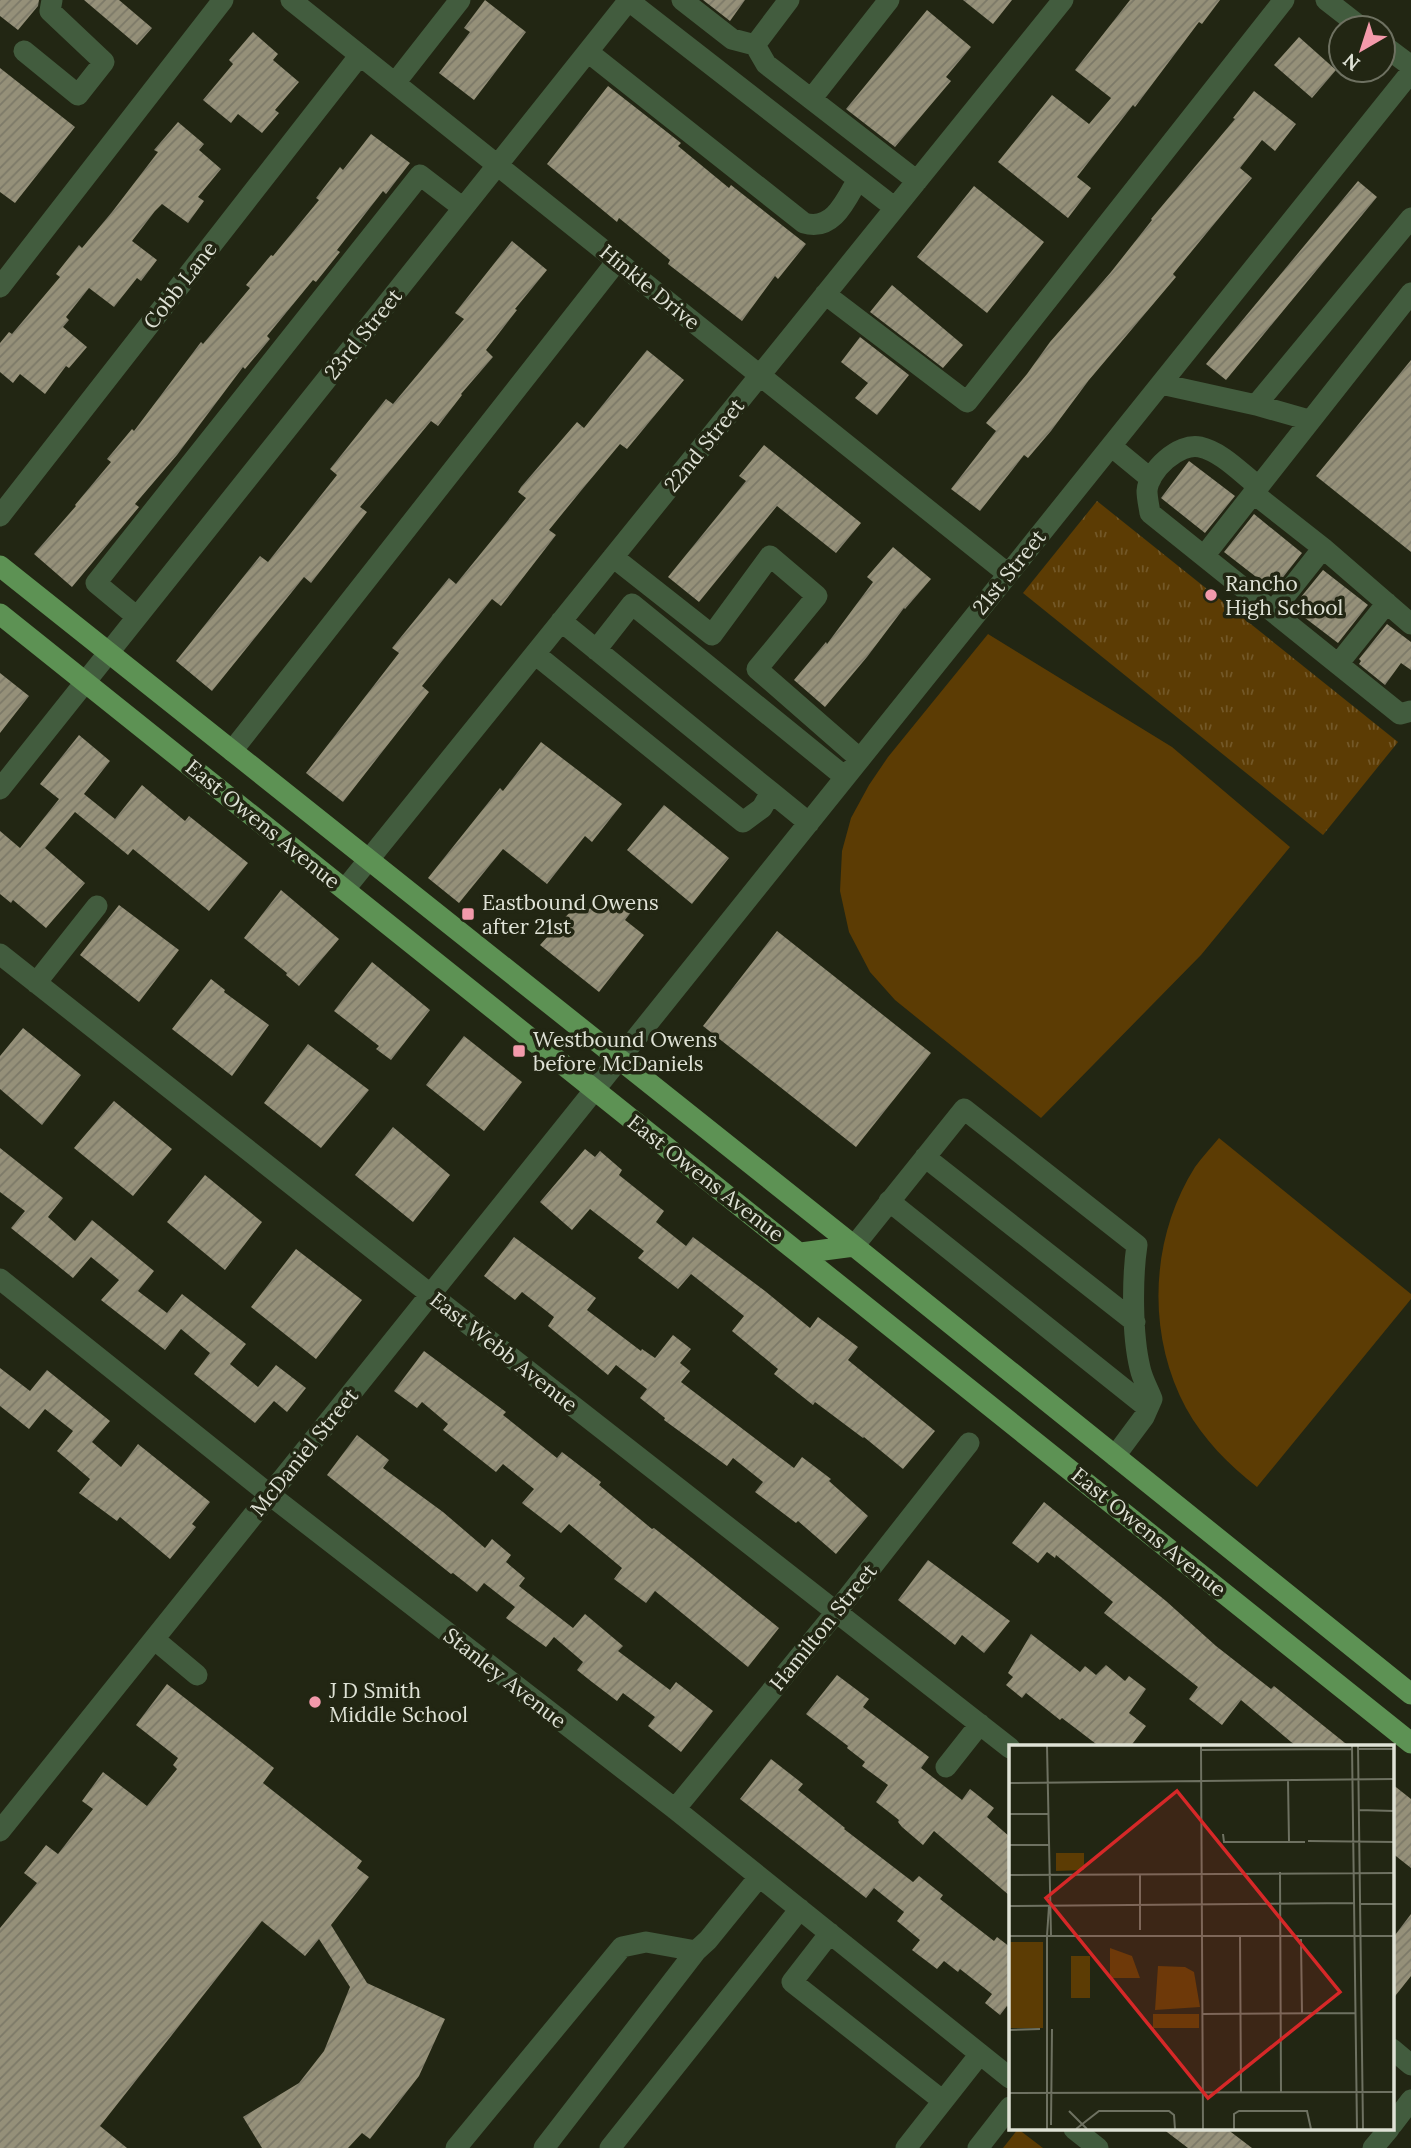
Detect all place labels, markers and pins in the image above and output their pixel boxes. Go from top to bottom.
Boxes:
place label: Rancho High School [1225,570,1343,621]
marker: Rancho High School [1203,587,1219,603]
place label: Eastbound Owens after 21st [482,889,659,940]
marker: Eastbound Owens after 21st [460,906,476,922]
place label: Westbound Owens before McDaniels [533,1026,717,1077]
marker: Westbound Owens before McDaniels [511,1043,527,1059]
place label: J D Smith Middle School [328,1677,468,1728]
marker: J D Smith Middle School [307,1694,323,1710]

